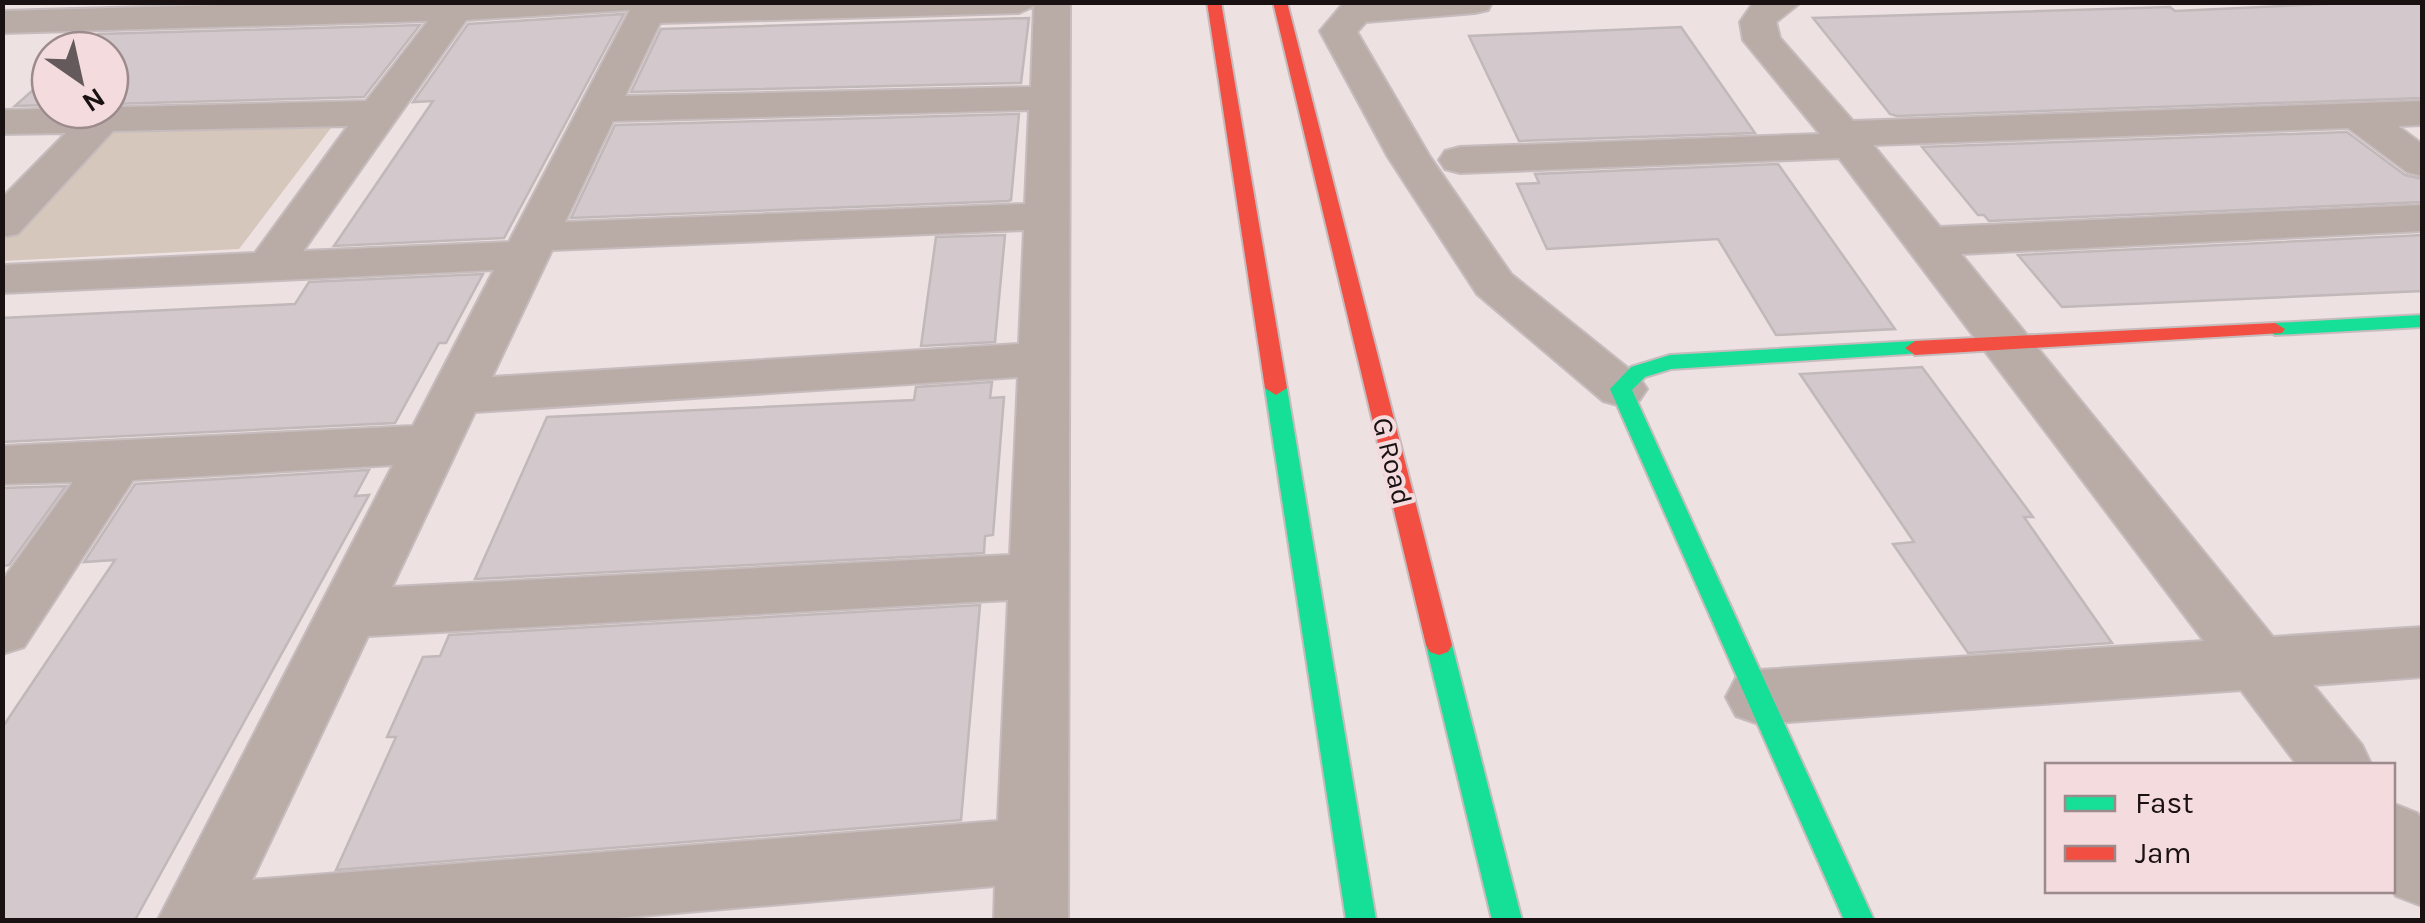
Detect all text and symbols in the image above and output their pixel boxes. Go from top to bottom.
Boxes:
north arrow [30,30,130,130]
text: N [76,81,111,120]
street label: G Road [1366,414,1419,508]
legend [2045,763,2395,893]
text: Fast [2135,785,2194,821]
text: Jam [2135,835,2192,871]

